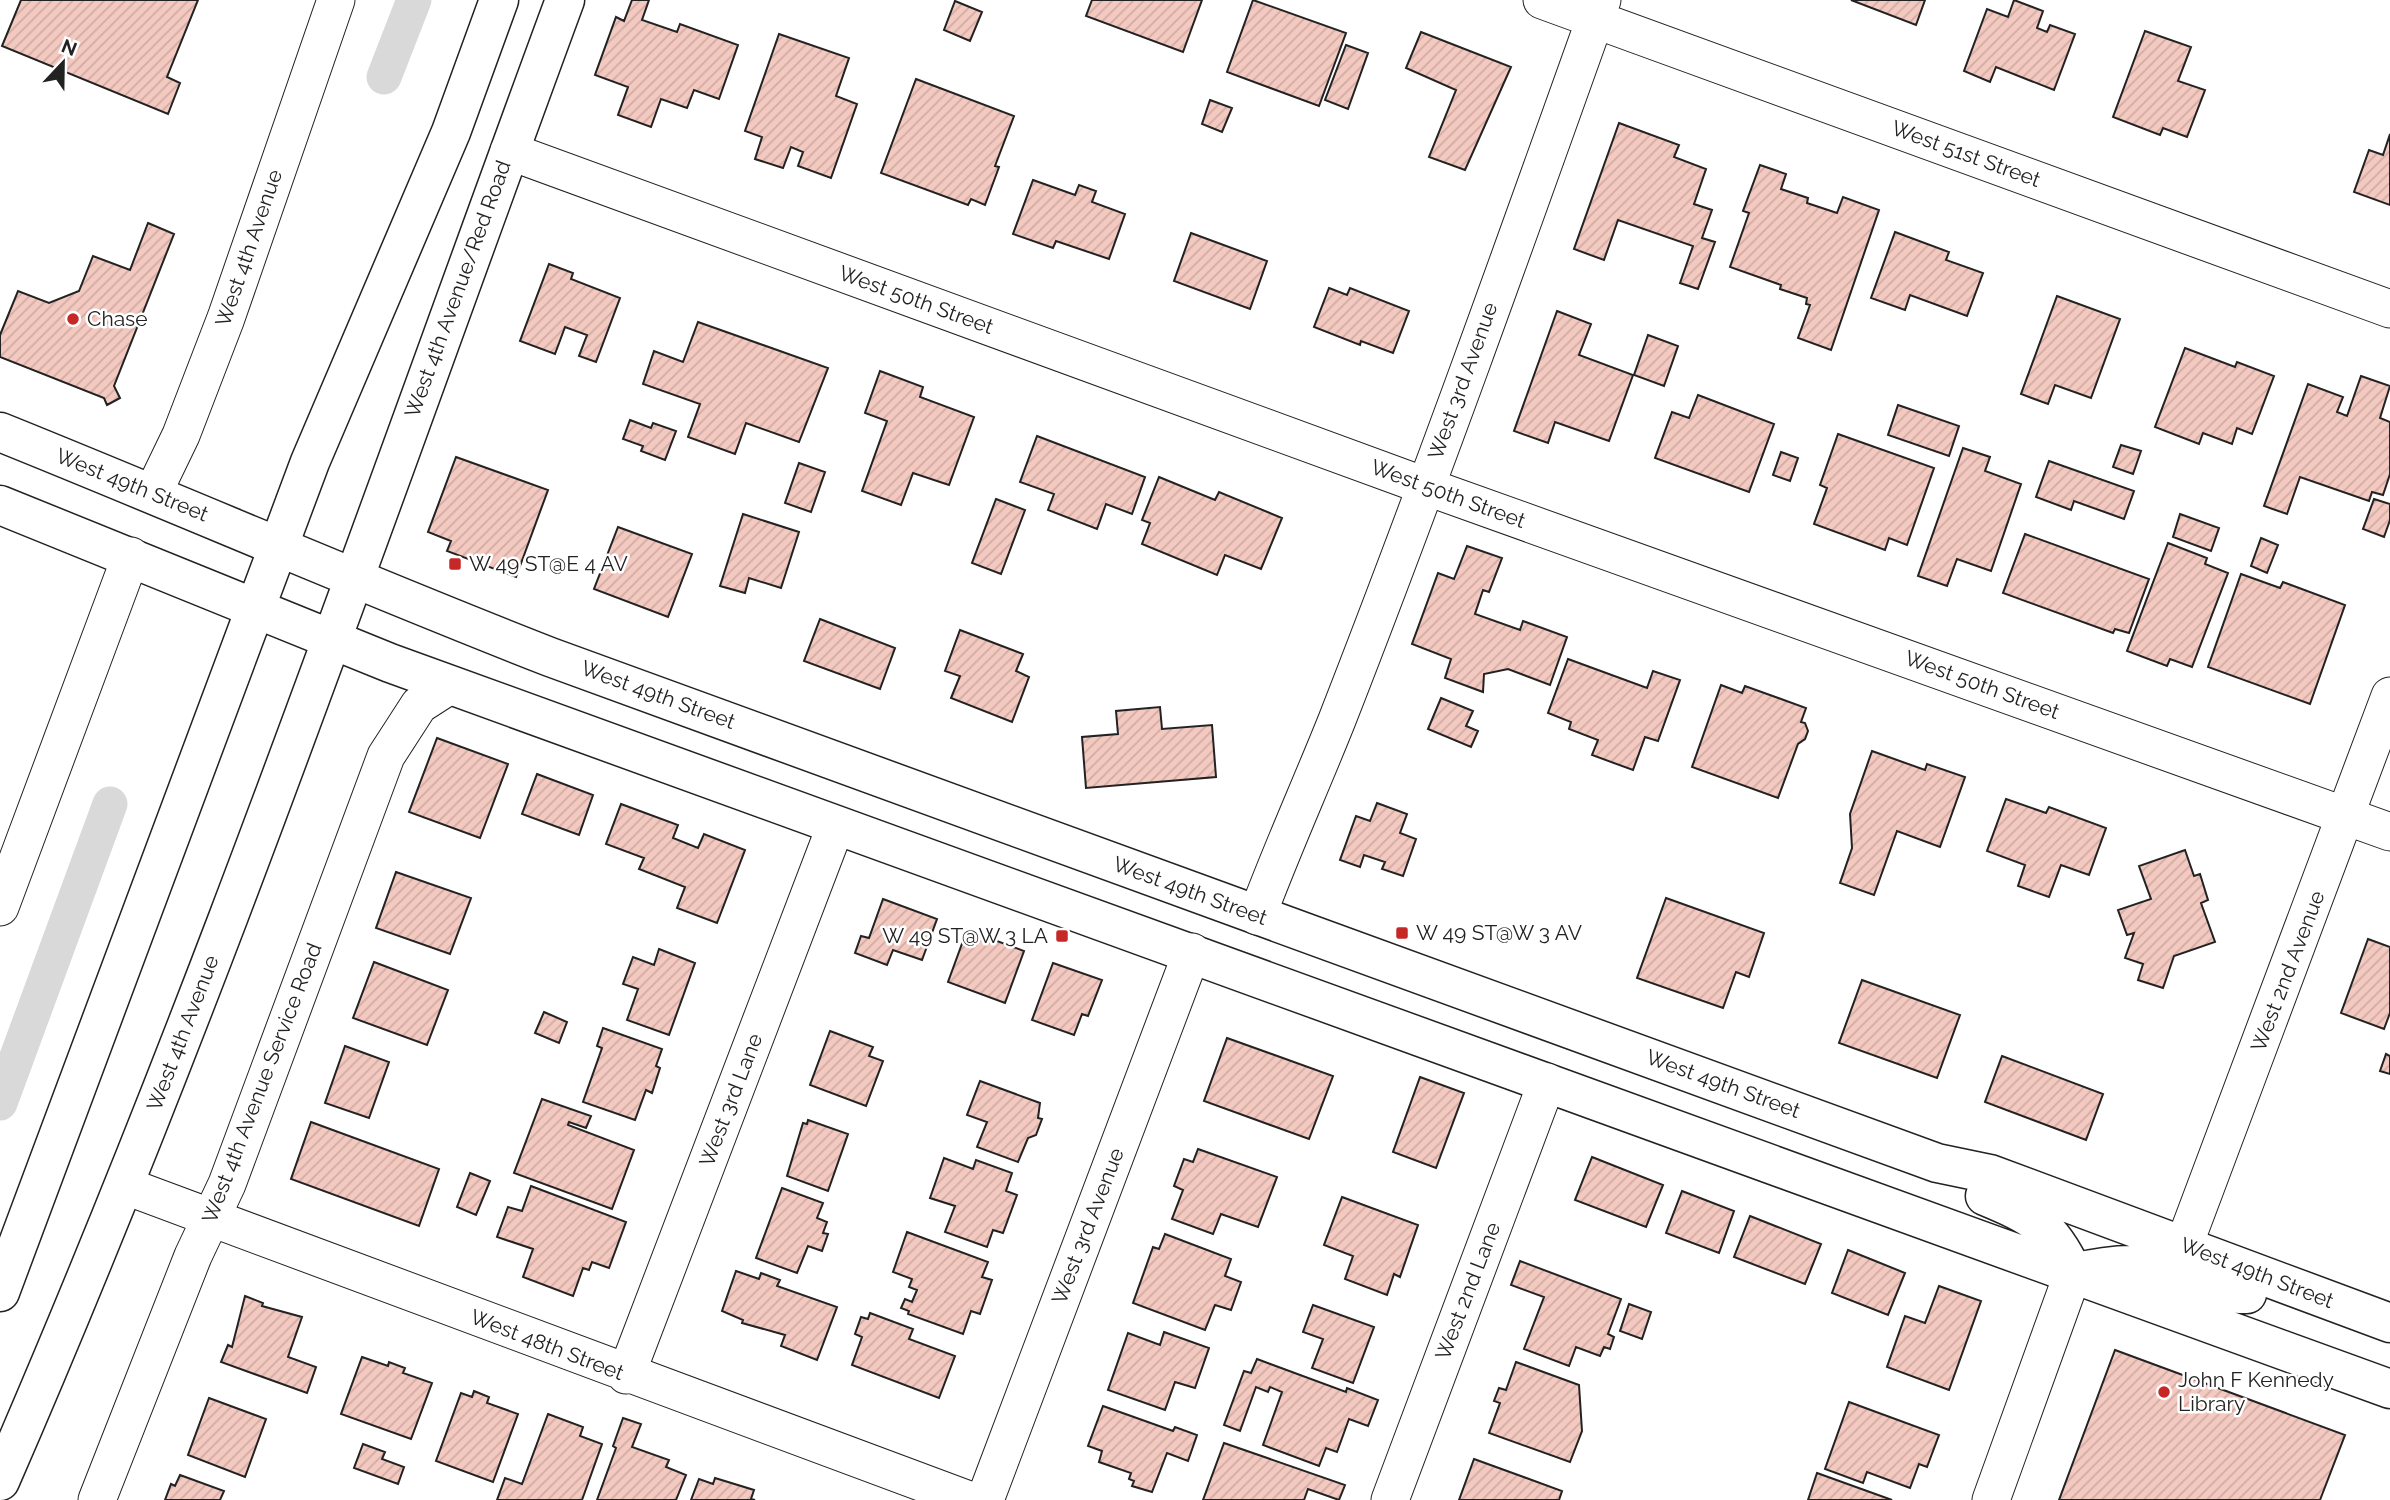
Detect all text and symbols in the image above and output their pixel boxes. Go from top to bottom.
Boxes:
north arrow [28,28,98,98]
text: N [59,34,80,60]
street label: West 51st Street [1888,115,2044,192]
street label: West 4th Avenue/Red Road [399,157,516,421]
street label: West 4th Avenue [210,166,287,330]
street label: West 50th Street [836,260,997,339]
street label: West 3rd Avenue [1423,299,1503,463]
place label: Chase [87,306,148,331]
marker: Chase [65,311,81,327]
street label: West 49th Street [52,443,212,526]
street label: West 50th Street [1368,454,1529,533]
place label: W 49 ST@E 4 AV [469,551,628,576]
marker: W 49 ST@E 4 AV [447,556,463,572]
street label: West 50th Street [1902,645,2063,724]
street label: West 49th Street [578,655,739,734]
street label: West 49th Street [1110,851,1271,930]
street label: West 2nd Avenue [2245,887,2330,1055]
place label: W 49 ST@W 3 AV [1416,920,1582,945]
place label: W 49 ST@W 3 LA [882,923,1048,948]
marker: W 49 ST@W 3 AV [1394,925,1410,941]
marker: W 49 ST@W 3 LA [1054,928,1070,944]
street label: West 4th Avenue Service Road [197,939,327,1226]
street label: West 4th Avenue [141,952,224,1114]
street label: West 3rd Lane [694,1030,767,1170]
street label: West 49th Street [1643,1044,1804,1123]
street label: West 3rd Avenue [1046,1144,1129,1307]
street label: West 2nd Lane [1430,1219,1505,1363]
street label: West 49th Street [2177,1232,2337,1313]
street label: West 48th Street [467,1304,627,1385]
place label: John F Kennedy Library [2178,1367,2334,1416]
marker: John F Kennedy Library [2156,1384,2172,1400]

